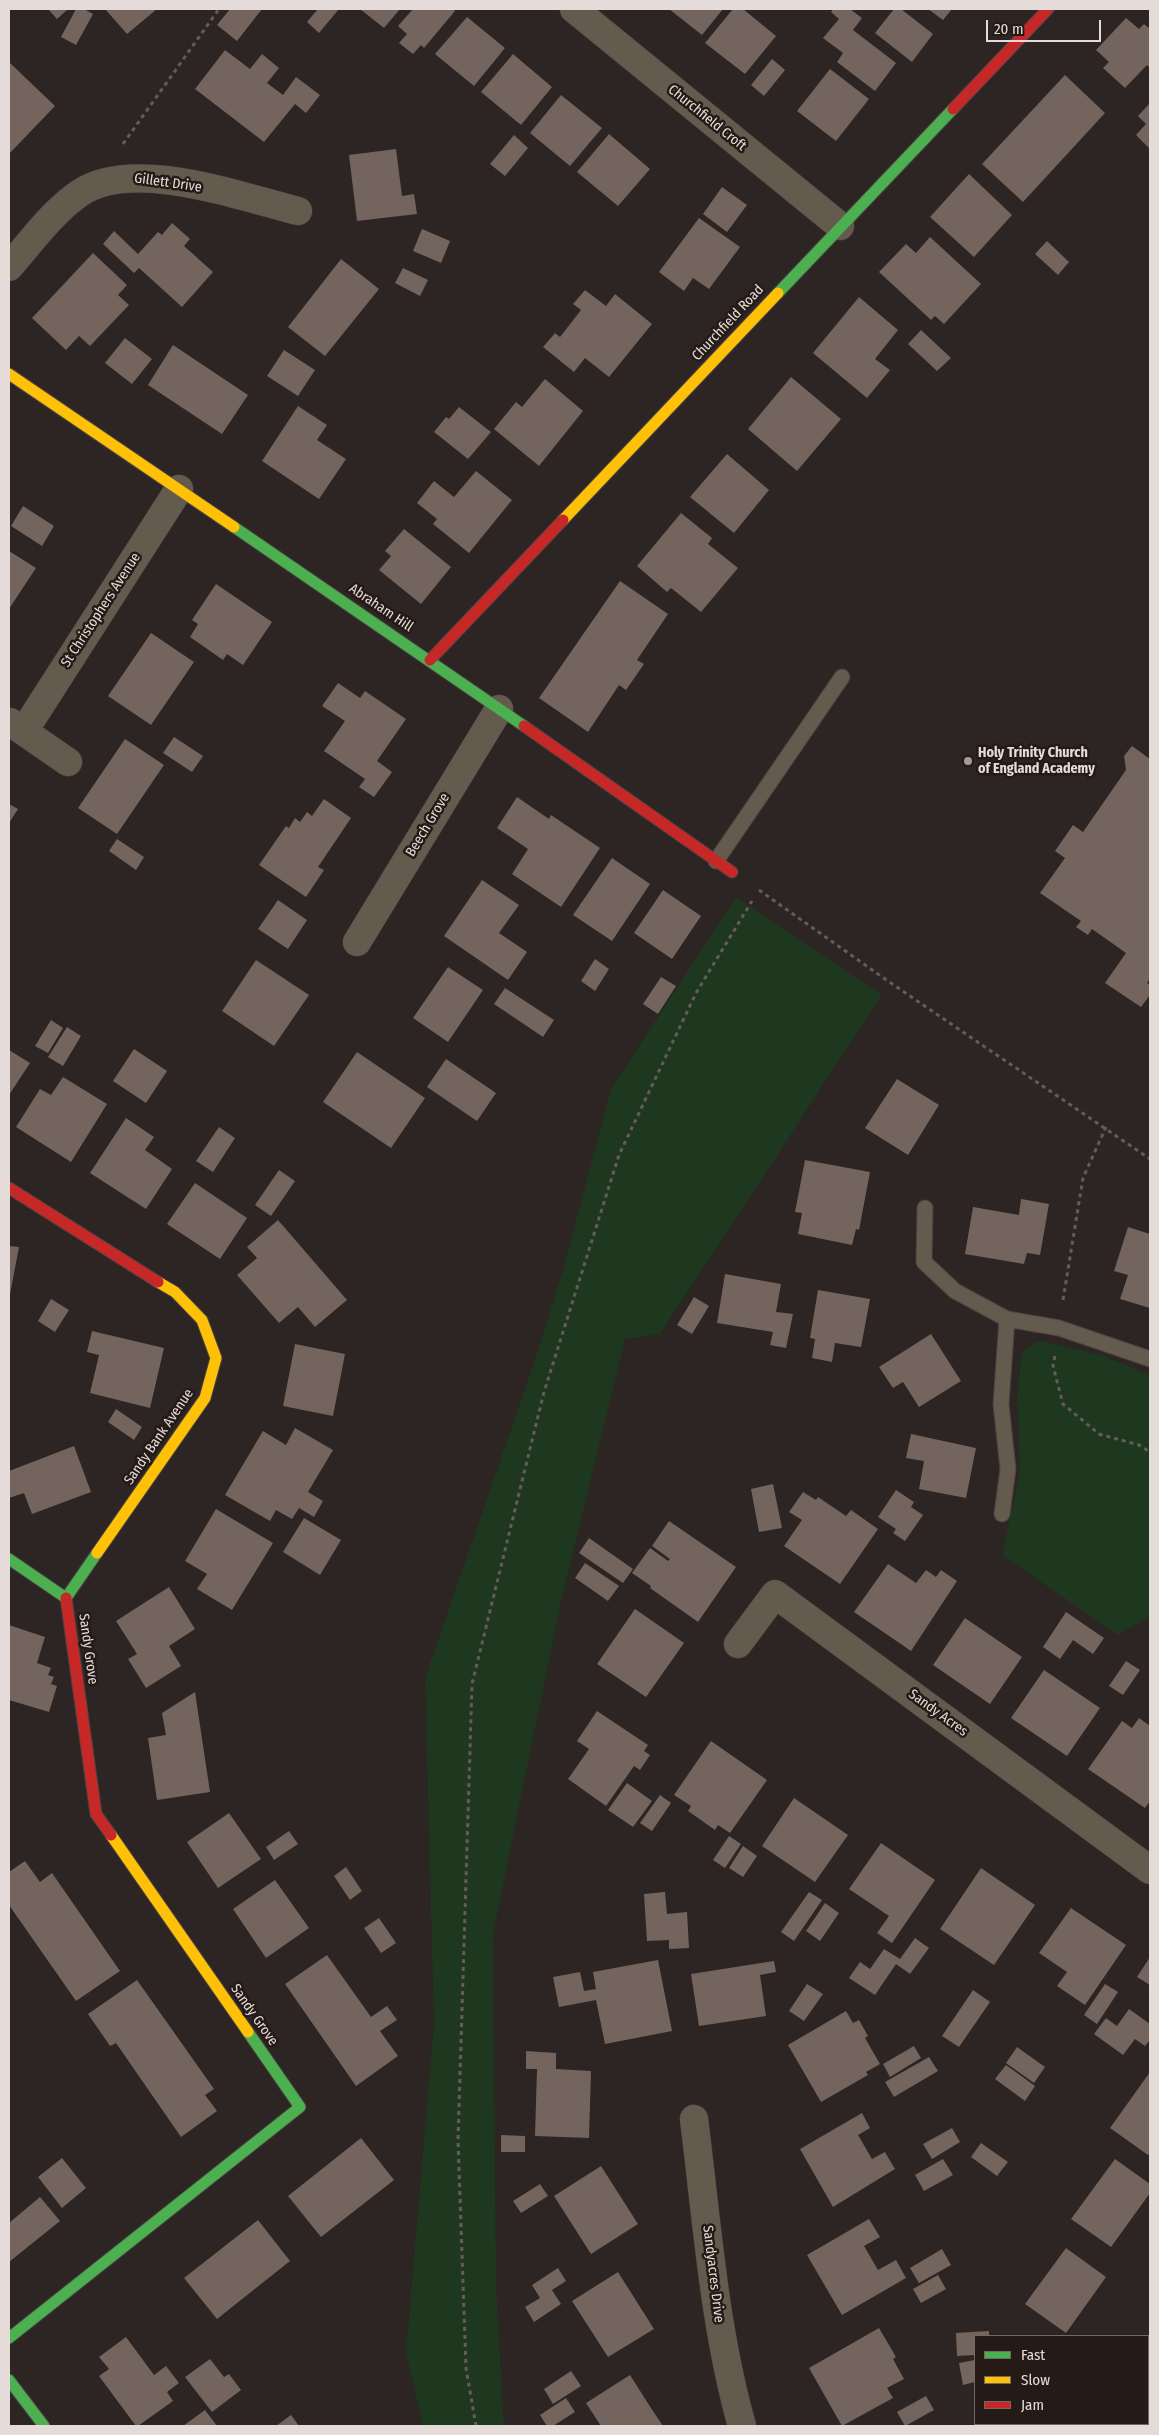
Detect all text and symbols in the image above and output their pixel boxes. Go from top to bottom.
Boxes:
scale bar [989,10,1104,42]
text: 20 m [994,20,1024,38]
street label: Churchfield Croft [664,81,750,155]
street label: Gillett Drive [133,170,203,196]
street label: Churchfield Road [689,282,767,364]
street label: St Christophers Avenue [58,550,144,670]
street label: Abraham Hill [346,580,416,636]
place label: Holy Trinity Church of England Academy [978,745,1095,778]
marker: Holy Trinity Church of England Academy [962,755,974,767]
street label: Beech Grove [402,790,454,860]
street label: Sandy Bank Avenue [121,1386,197,1488]
street label: Sandy Grove [75,1613,101,1685]
street label: Sandy Acres [905,1686,971,1740]
street label: Sandy Grove [227,1981,281,2049]
street label: Sandyacres Drive [699,2224,727,2324]
legend [974,2335,1149,2425]
text: Fast [1021,2346,1045,2364]
text: Slow [1021,2371,1050,2389]
text: Jam [1021,2396,1044,2414]

